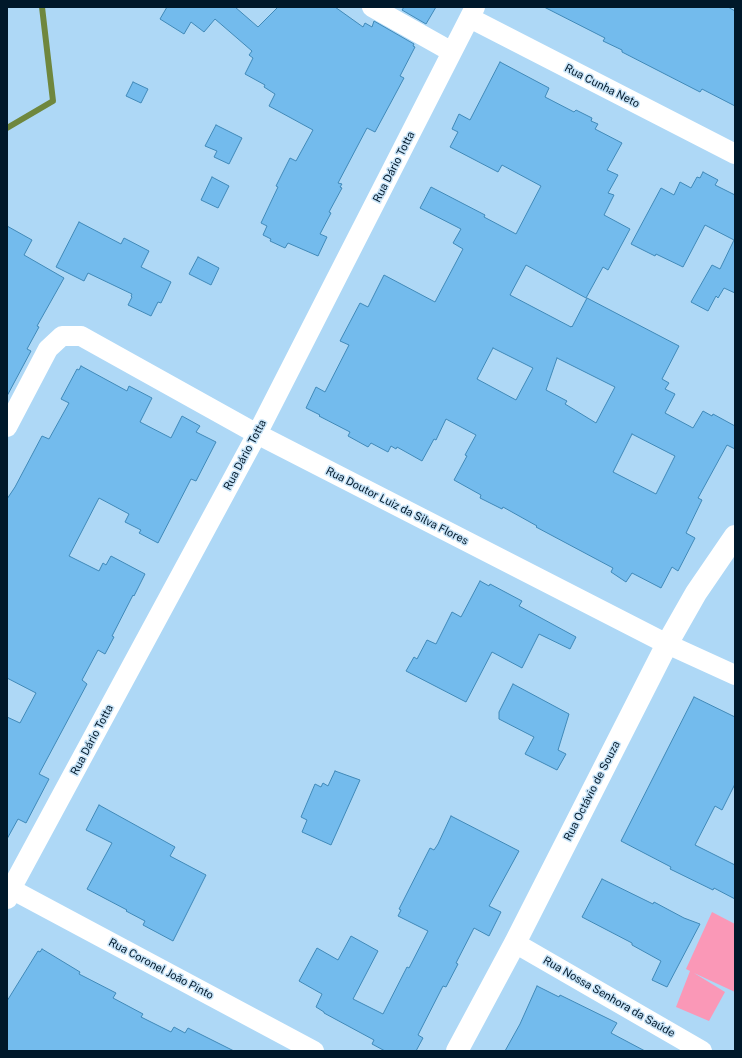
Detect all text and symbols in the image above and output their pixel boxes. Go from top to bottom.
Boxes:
street label: Rua Cunha Neto [562,61,642,111]
street label: Rua Dário Totta [370,129,418,205]
street label: Rua Dário Totta [221,418,269,492]
street label: Rua Doutor Luiz da Silva Flores [324,464,470,548]
street label: Rua Dário Totta [68,703,116,777]
street label: Rua Octávio de Souza [561,739,623,843]
street label: Rua Coronel João Pinto [106,936,216,1002]
street label: Rua Nossa Senhora da Saúde [541,954,677,1040]

